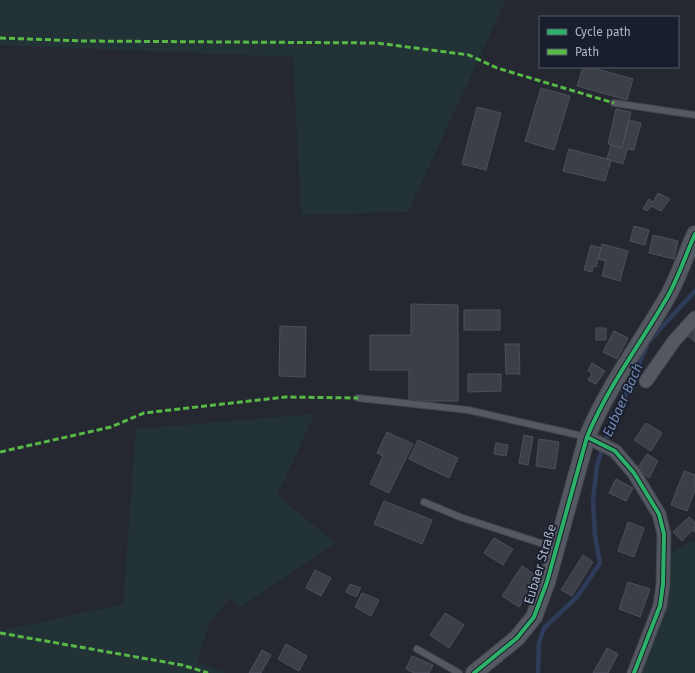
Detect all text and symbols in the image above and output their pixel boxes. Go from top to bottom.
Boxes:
legend [539,16,679,68]
text: Cycle path [575,25,631,39]
text: Path [575,45,599,59]
water label: Eubaer Bach [599,361,647,439]
street label: Eubaer Straße [521,522,559,606]

